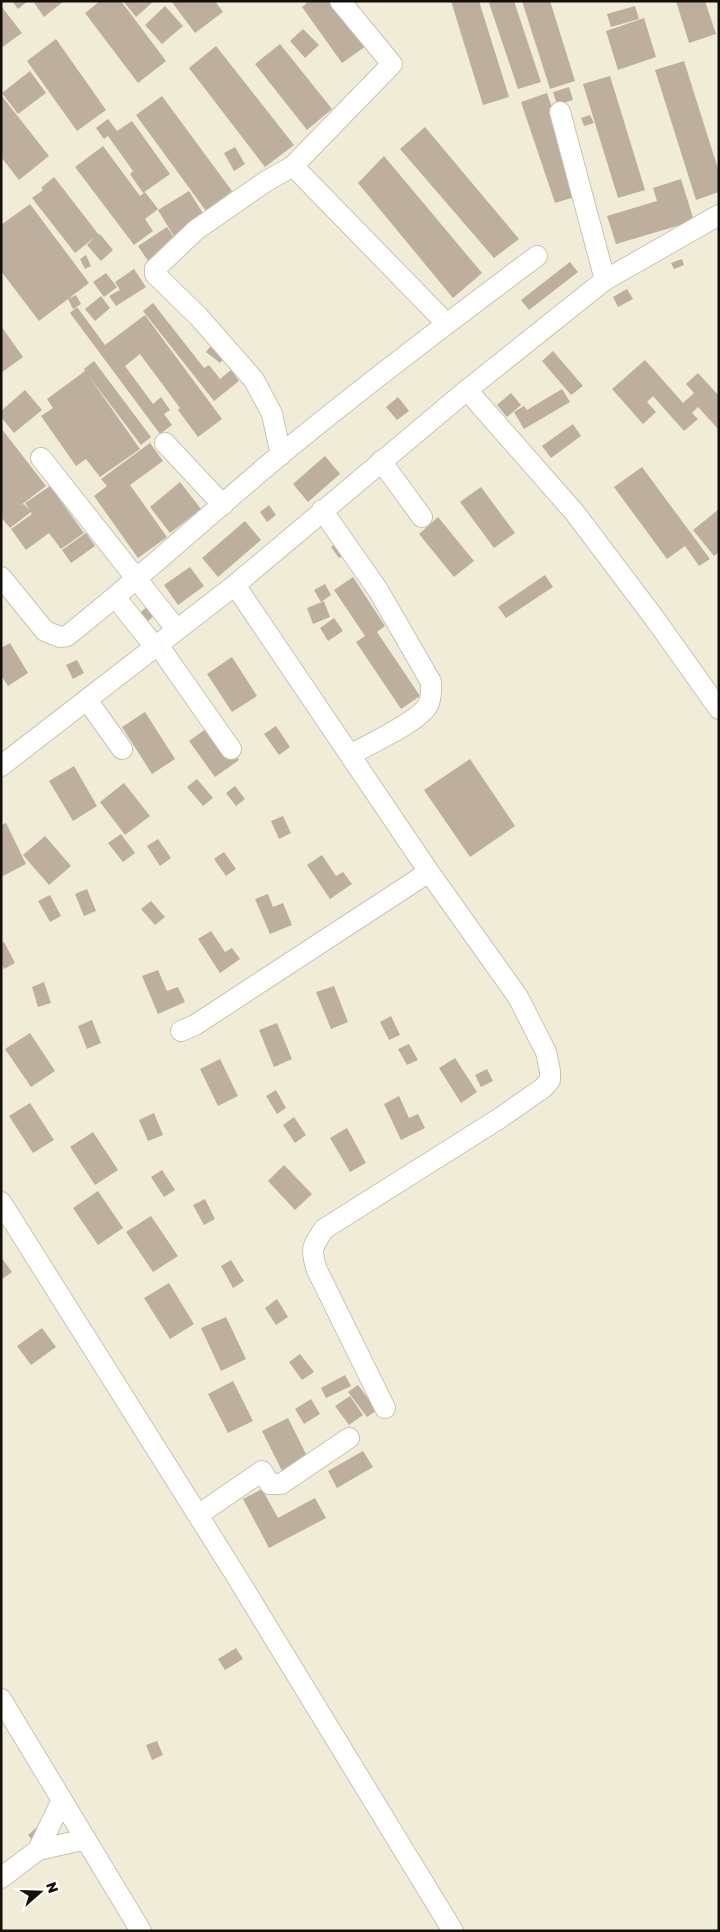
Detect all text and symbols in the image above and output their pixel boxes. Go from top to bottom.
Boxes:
north arrow [15,1867,65,1917]
text: N [43,1879,62,1895]

